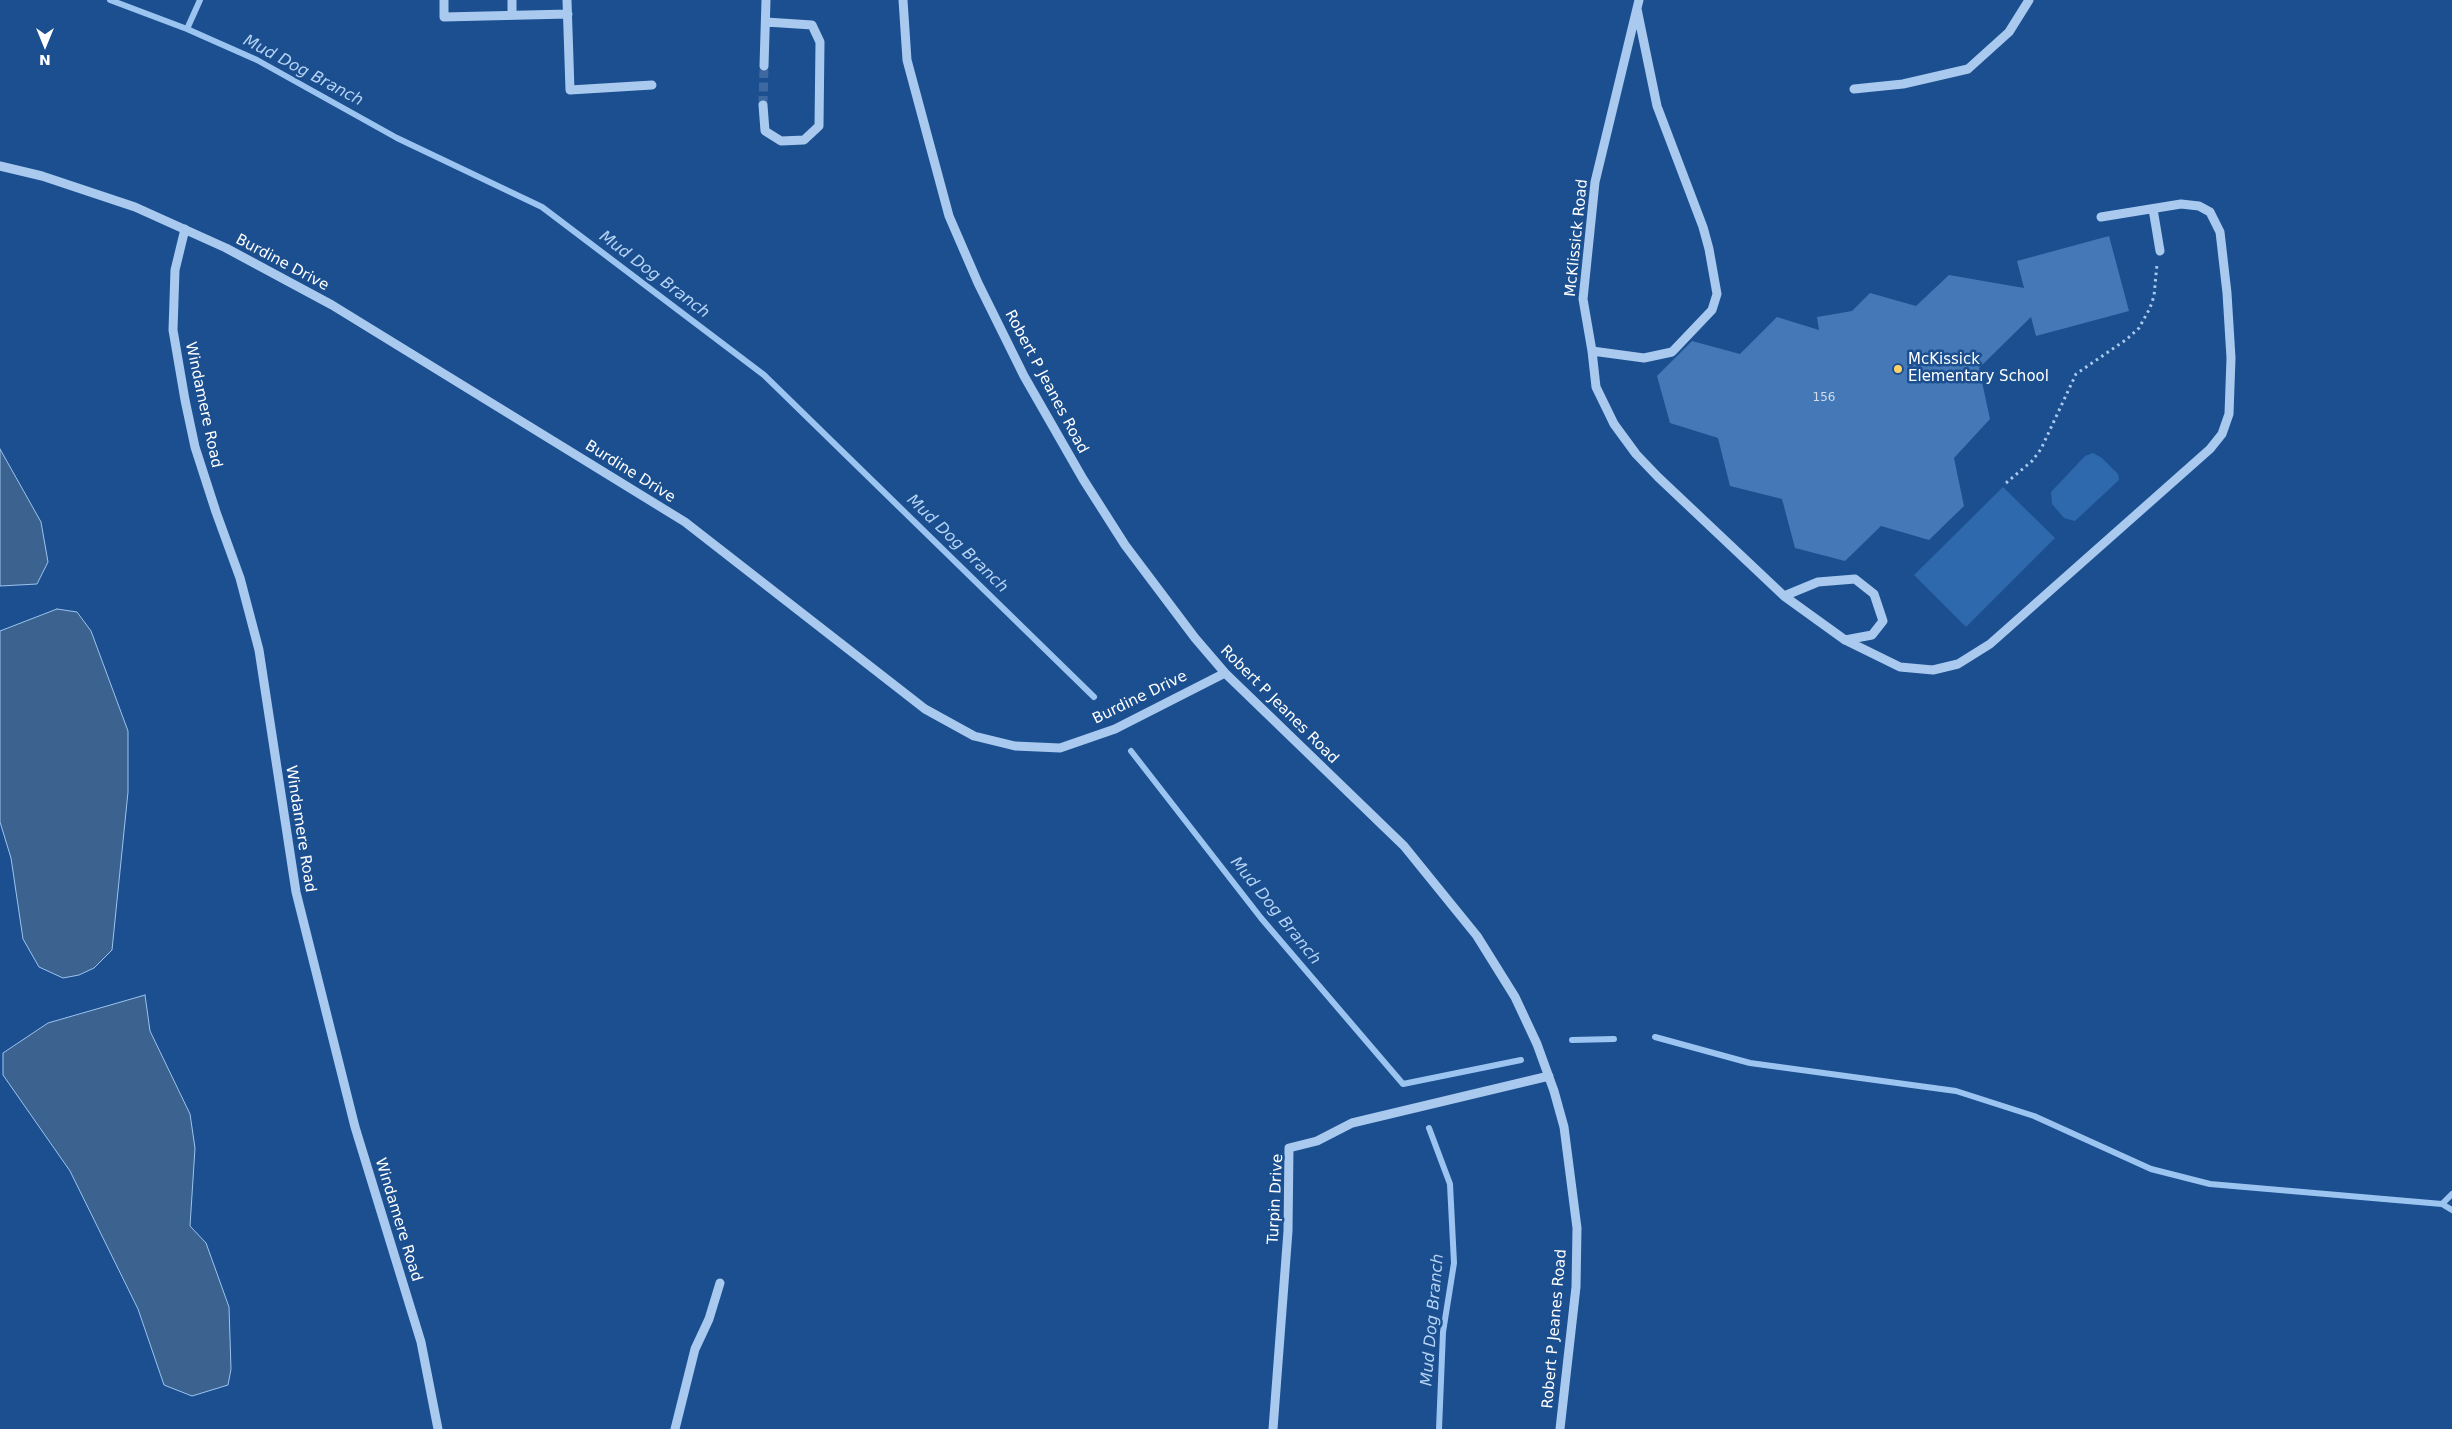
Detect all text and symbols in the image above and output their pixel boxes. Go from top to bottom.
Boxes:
north arrow [20,20,70,70]
water label: Mud Dog Branch [240,31,366,111]
text: N [39,52,51,68]
street label: McKlissick Road [1562,178,1592,298]
water label: Mud Dog Branch [595,227,713,323]
street label: Burdine Drive [232,231,332,295]
street label: Robert P Jeanes Road [1000,307,1092,457]
street label: Windamere Road [181,340,225,470]
place label: McKissick Elementary School [1908,351,2049,386]
marker: McKissick Elementary School [1892,363,1904,375]
house number: 156 [1813,391,1835,405]
street label: Burdine Drive [582,437,678,507]
water label: Mud Dog Branch [903,491,1011,597]
street label: Robert P Jeanes Road [1216,642,1342,768]
street label: Burdine Drive [1090,667,1190,729]
street label: Windamere Road [281,764,319,894]
water label: Mud Dog Branch [1226,853,1324,969]
street label: Turpin Drive [1265,1153,1287,1245]
street label: Windamere Road [371,1156,425,1284]
street label: Robert P Jeanes Road [1539,1248,1571,1410]
water label: Mud Dog Branch [1418,1253,1448,1387]

